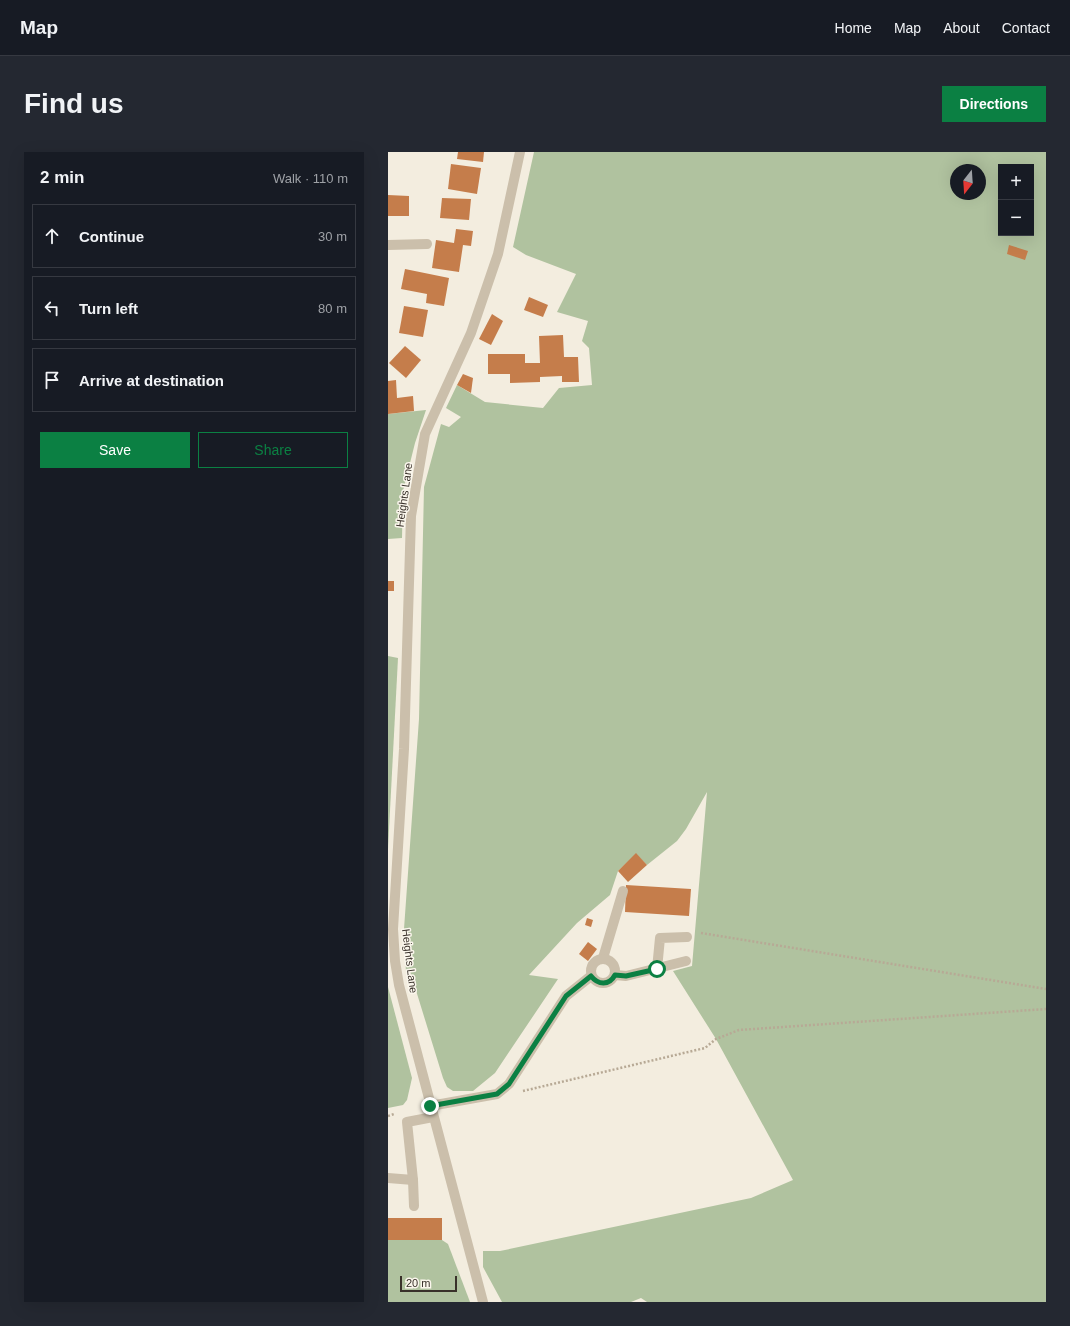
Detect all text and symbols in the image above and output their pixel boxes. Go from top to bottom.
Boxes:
text: Map [20,17,58,38]
text: Home [835,20,872,36]
text: Map [894,20,921,36]
text: About [943,20,980,36]
text: Contact [1002,20,1050,36]
button: Directions [942,86,1046,122]
text: Find us [24,88,124,119]
north arrow [950,164,986,200]
map controls [998,164,1034,236]
button: + [998,164,1034,200]
text: 2 min [40,168,84,187]
text: Walk · 110 m [273,171,348,186]
button: − [998,200,1034,236]
icon: ahead [41,225,63,247]
text: Continue [79,228,144,245]
text: 30 m [318,229,347,244]
icon: left [41,297,63,319]
text: Turn left [79,300,138,317]
text: 80 m [318,301,347,316]
icon: arrive [41,369,63,391]
text: Arrive at destination [79,372,224,389]
button: Save [40,432,190,468]
button: Share [198,432,348,468]
street label: Heights Lane [394,462,414,528]
street label: Heights Lane [400,928,420,994]
route start [648,960,666,978]
route end [421,1097,439,1115]
scale bar [400,1274,457,1293]
text: 20 m [406,1277,430,1289]

